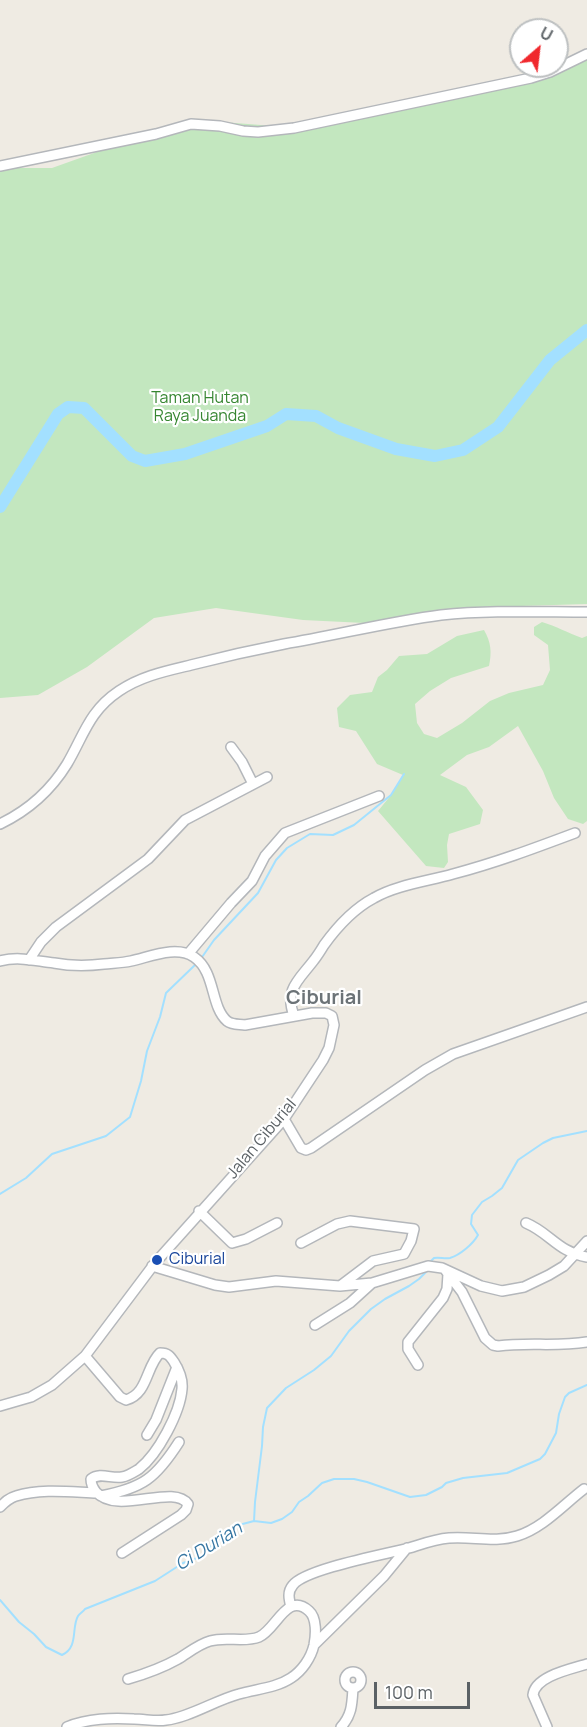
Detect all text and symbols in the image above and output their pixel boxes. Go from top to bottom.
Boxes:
north arrow [509,18,569,78]
text: U [536,21,557,46]
park label: Taman Hutan Raya Juanda [151,389,249,427]
district label: Ciburial [286,986,362,1010]
street label: Jalan Ciburial [223,1095,301,1183]
place label: Ciburial [169,1250,225,1270]
marker: Ciburial [150,1253,164,1267]
water label: Ci Durian [172,1518,246,1576]
scale bar [377,1670,473,1708]
text: 100 m [385,1680,433,1704]

